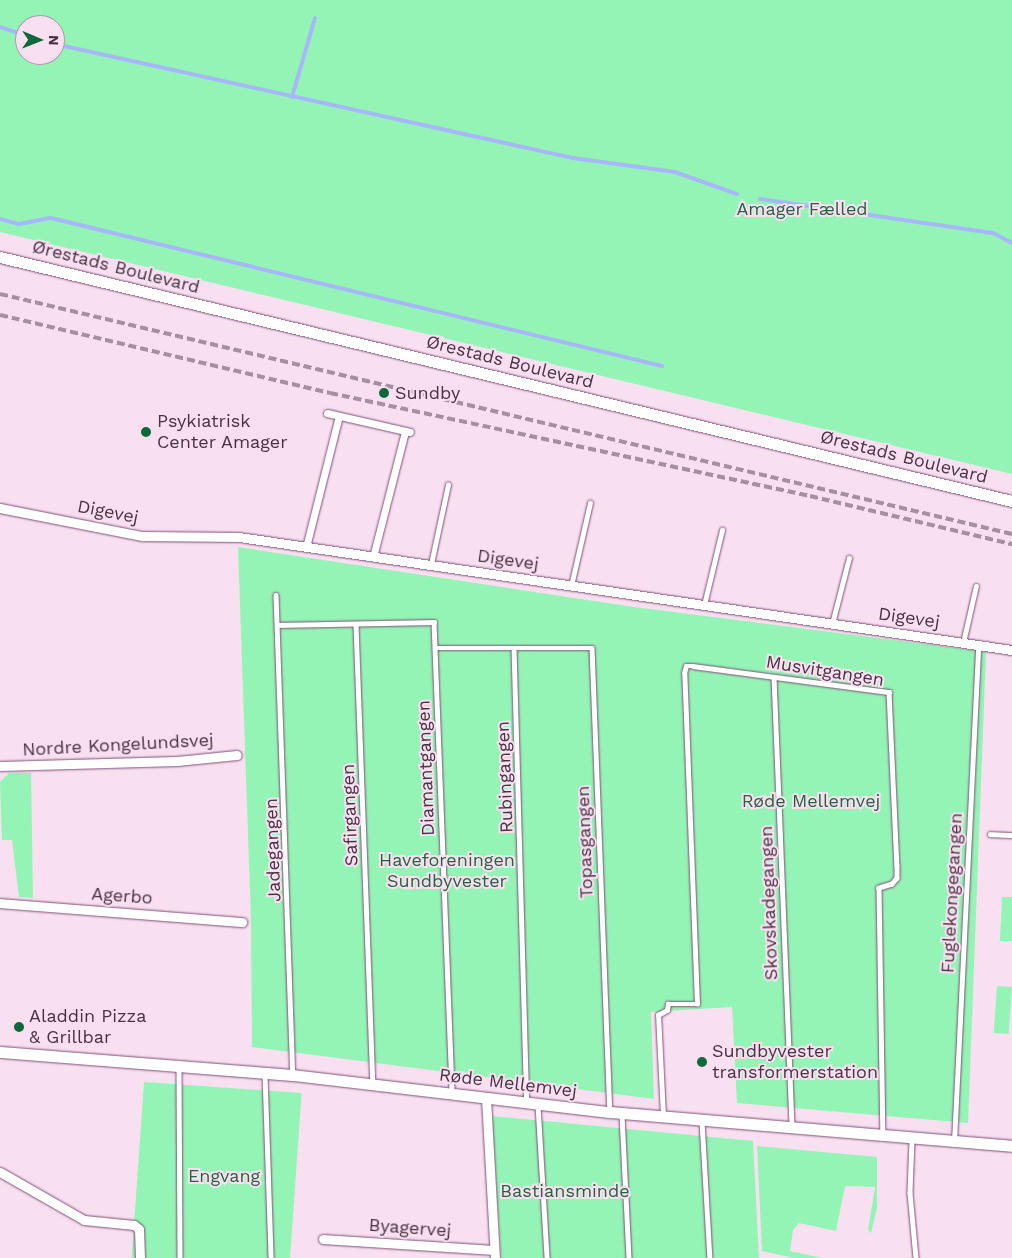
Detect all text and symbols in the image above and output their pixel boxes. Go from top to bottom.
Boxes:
north arrow [15,15,65,65]
text: N [46,35,62,46]
park label: Amager Fælled [736,198,868,220]
street label: Ørestads Boulevard [30,236,202,298]
street label: Ørestads Boulevard [424,331,596,393]
place label: Sundby [395,382,460,404]
marker: Sundby [377,386,391,400]
place label: Psykiatrisk Center Amager [157,411,289,454]
marker: Psykiatrisk Center Amager [139,425,153,439]
street label: Ørestads Boulevard [818,426,990,488]
street label: Digevej [76,495,140,529]
street label: Digevej [476,545,540,575]
street label: Digevej [877,603,941,633]
street label: Musvitgangen [764,651,886,691]
street label: Diamantgangen [413,700,439,836]
street label: Rubingangen [492,721,518,833]
street label: Nordre Kongelundsvej [22,729,214,761]
street label: Safirgangen [337,764,363,866]
street label: Topasgangen [572,785,598,899]
park label: Røde Mellemvej [742,790,880,812]
street label: Jadegangen [260,798,286,902]
street label: Fuglekongegangen [937,812,967,974]
street label: Skovskadegangen [756,825,782,981]
park label: Haveforeningen Sundbyvester [379,850,515,892]
street label: Agerbo [91,883,153,909]
place label: Aladdin Pizza & Grillbar [29,1006,146,1048]
marker: Aladdin Pizza & Grillbar [13,1021,25,1033]
place label: Sundbyvester transformerstation [712,1041,878,1084]
marker: Sundbyvester transformerstation [696,1056,708,1068]
street label: Røde Mellemvej [438,1064,578,1102]
park label: Engvang [188,1165,260,1187]
park label: Bastiansminde [500,1180,630,1202]
street label: Byagervej [368,1214,452,1242]

